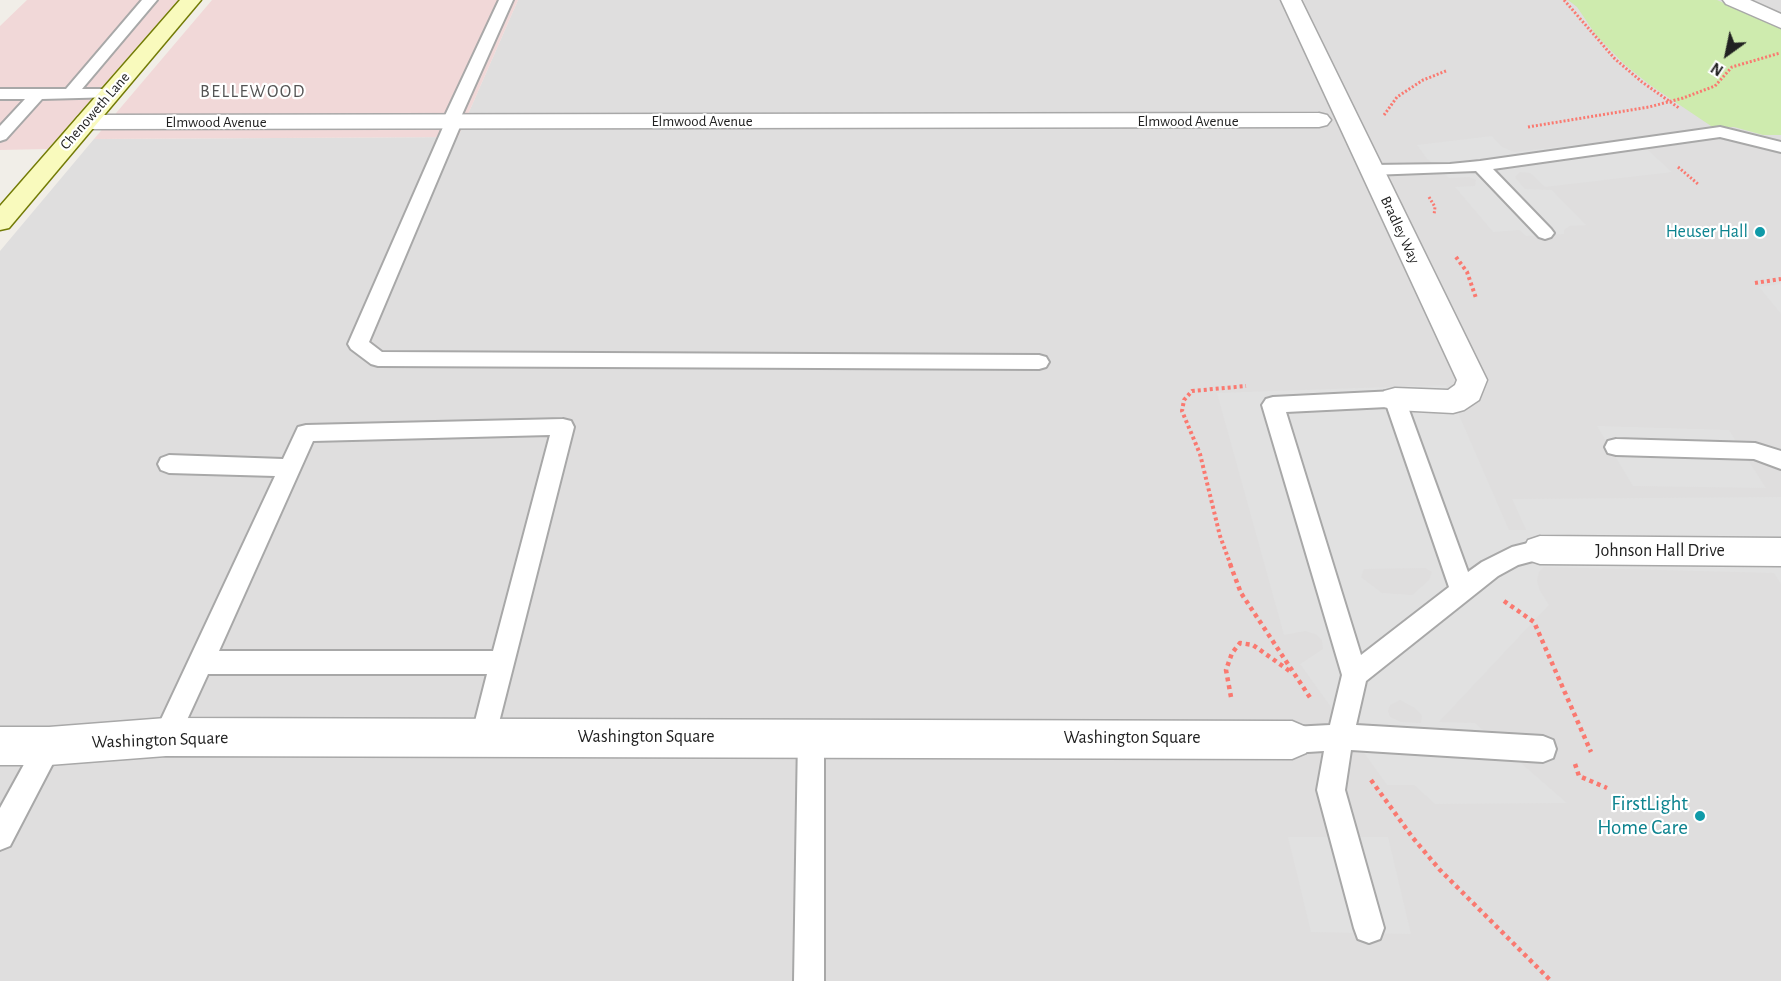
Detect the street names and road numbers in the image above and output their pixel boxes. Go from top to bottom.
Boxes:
street label: Chenoweth Lane [56,69,134,153]
street label: Elmwood Avenue [651,112,753,130]
street label: Elmwood Avenue [1137,112,1239,130]
street label: Elmwood Avenue [165,113,267,131]
street label: Bradley Way [1377,193,1423,267]
street label: Johnson Hall Drive [1595,540,1725,562]
street label: Washington Square [578,726,714,748]
street label: Washington Square [91,727,229,753]
street label: Washington Square [1064,727,1200,749]

